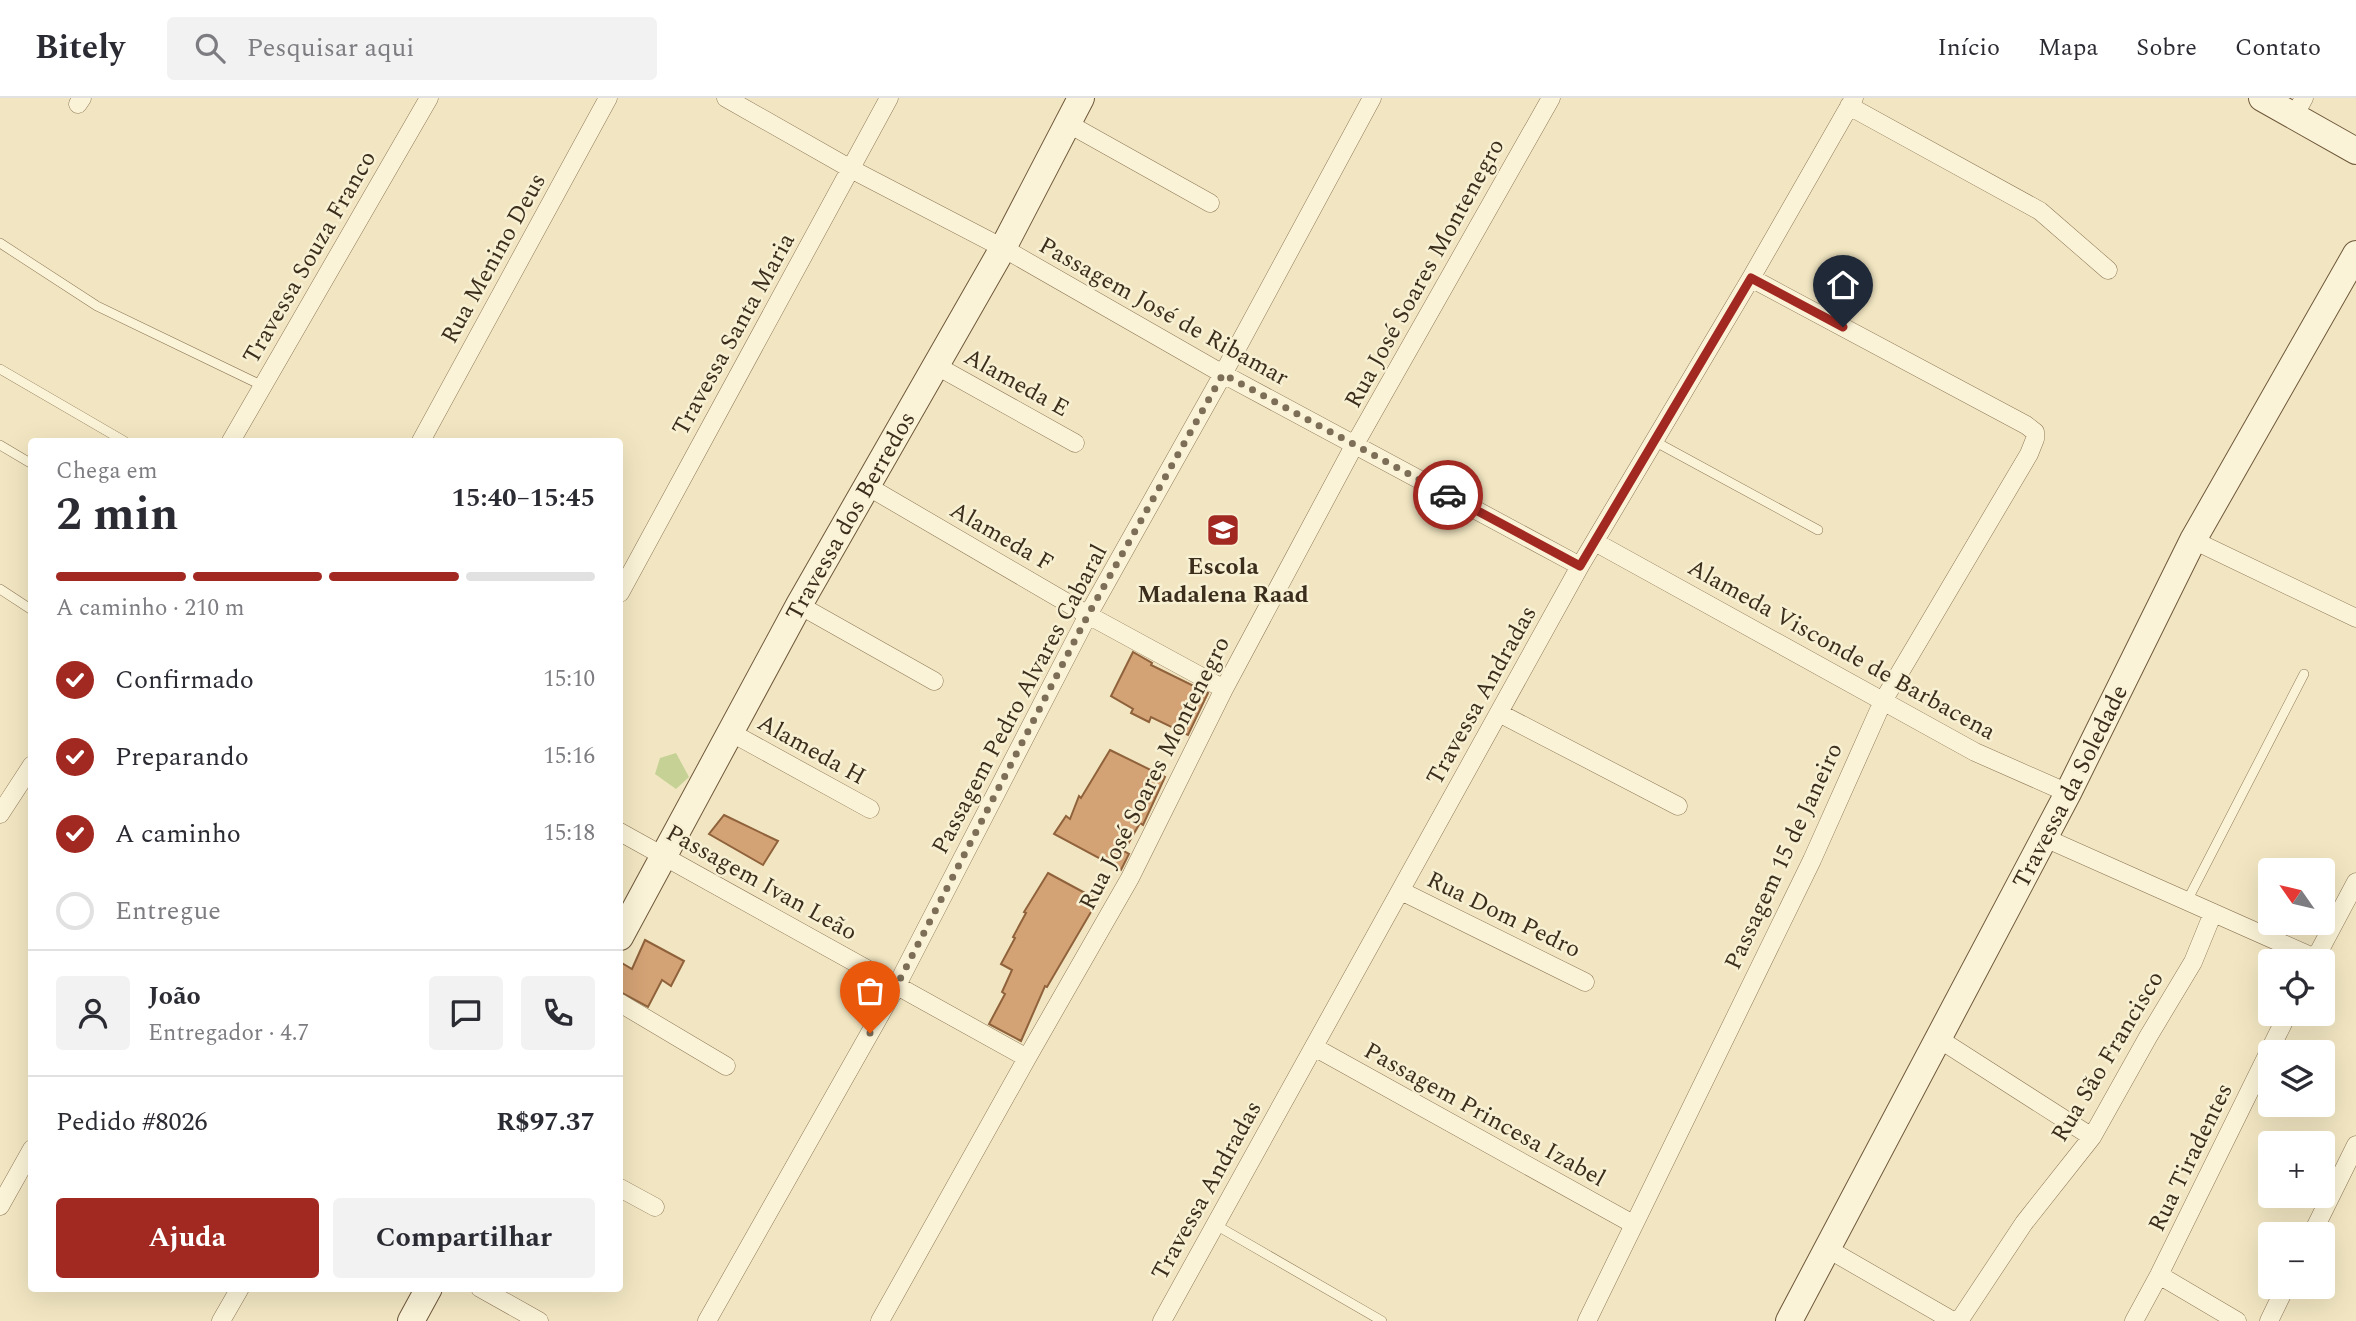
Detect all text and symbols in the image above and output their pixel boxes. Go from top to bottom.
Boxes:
search box [167,17,657,80]
text: Bitely [35,23,125,73]
text: Pesquisar aqui [247,28,415,68]
icon: search [191,29,229,67]
text: Início [1937,30,2000,66]
text: Mapa [2038,30,2098,66]
text: Sobre [2136,30,2197,66]
text: Contato [2235,30,2321,66]
street label: Rua José Soares Montenegro [1336,132,1514,415]
street label: Travessa Souza Franco [234,144,386,371]
street label: Rua Menino Deus [432,167,556,350]
street label: Travessa Santa Maria [663,226,805,442]
street label: Passagem José de Ribamar [1032,228,1295,396]
pin [1813,255,1873,327]
icon: home [1824,266,1862,304]
street label: Alameda E [957,339,1076,427]
street label: Travessa dos Berredos [777,405,925,628]
text: Chega em [56,454,157,489]
courier [1413,460,1483,530]
icon: car [1429,476,1467,514]
text: 15:40–15:45 [451,478,595,518]
text: 2 min [56,480,178,550]
street label: Alameda F [943,493,1060,581]
school or university icon: Escola Madalena Raad [1204,511,1242,549]
street label: Passagem Pedro Alvares Cabaral [923,538,1117,861]
place label: Escola Madalena Raad [1137,549,1309,613]
street label: Alameda Visconde de Barbacena [1681,550,2002,750]
text: A caminho · 210 m [56,591,245,626]
street label: Travessa Andradas [1417,599,1546,792]
street label: Rua José Soares Montenegro [1070,630,1240,917]
text: Confirmado [115,660,254,700]
icon: check [56,661,94,699]
text: 15:10 [543,662,595,697]
street label: Travessa da Soledade [2004,679,2138,895]
street label: Alameda H [751,705,872,795]
text: Preparando [115,737,249,777]
street label: Passagem 15 de Janeiro [1715,737,1852,976]
icon: check [56,738,94,776]
text: 15:16 [543,739,595,774]
text: A caminho [115,814,241,854]
icon: check [56,815,94,853]
street label: Passagem Ivan Leão [659,815,864,950]
text: 15:18 [543,816,595,851]
north arrow [2258,858,2334,934]
map controls [2258,858,2335,1299]
street label: Rua Dom Pedro [1420,862,1587,968]
text: Entregue [115,891,221,931]
button: locate [2258,949,2335,1026]
pin [840,961,900,1033]
street label: Rua São Francisco [2042,964,2173,1149]
icon: bag [851,972,889,1010]
button: person [56,976,130,1050]
text: João [148,976,201,1016]
button: chat [429,976,503,1050]
button: phone [521,976,595,1050]
text: Entregador · 4.7 [148,1016,309,1051]
street label: Passagem Princesa Izabel [1357,1033,1612,1197]
button: layers [2258,1040,2335,1117]
street label: Rua Tiradentes [2139,1077,2243,1238]
street label: Travessa Andradas [1142,1094,1271,1287]
text: Pedido #8026 [56,1102,207,1142]
text: R$97.37 [496,1102,595,1142]
button: + [2258,1131,2335,1208]
button: Ajuda [56,1198,319,1278]
button: Compartilhar [333,1198,595,1278]
button: − [2258,1222,2335,1299]

